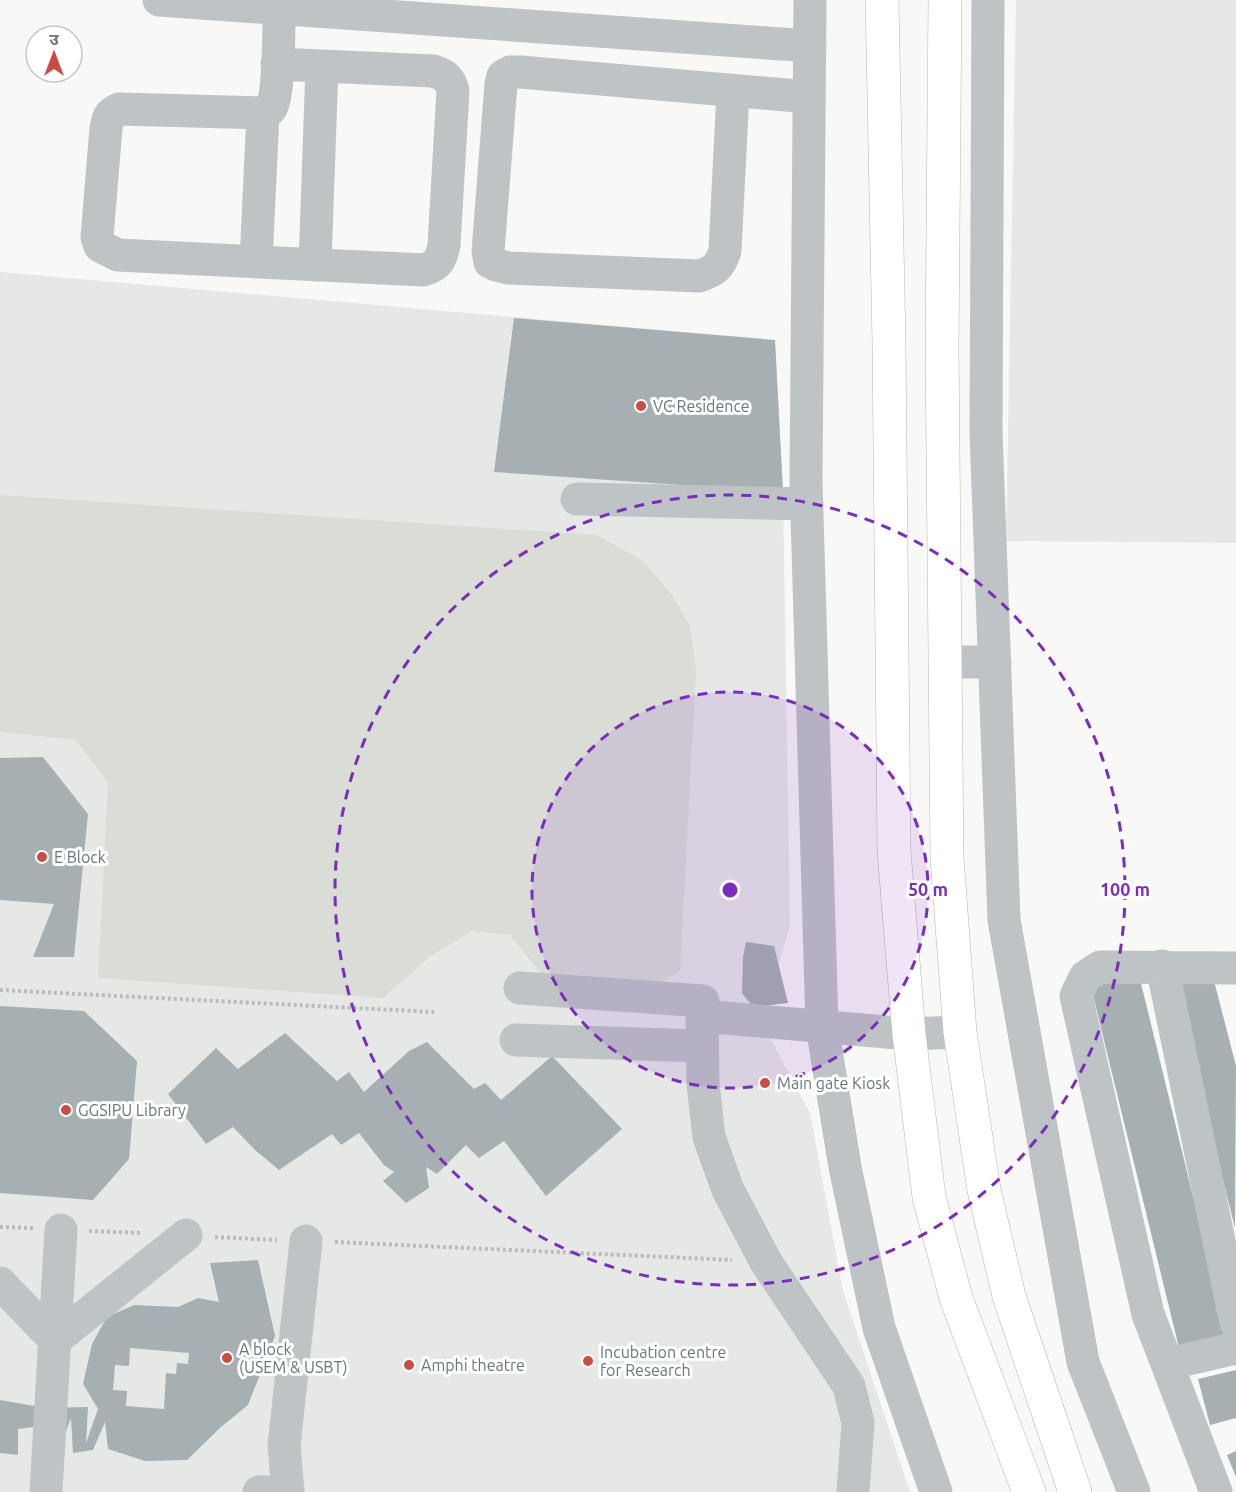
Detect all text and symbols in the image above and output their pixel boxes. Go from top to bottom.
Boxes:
north arrow [24,24,84,84]
text: उ [49,30,59,48]
place label: VC Residence [653,397,750,415]
marker: VC Residence [634,399,648,413]
place label: E Block [54,848,106,866]
marker: E Block [35,850,49,864]
text: 50 m [908,879,948,899]
text: 100 m [1100,879,1150,899]
centre of rings [720,880,740,900]
place label: Main gate Kiosk [777,1074,890,1092]
marker: Main gate Kiosk [758,1076,772,1090]
place label: GGSIPU Library [78,1101,186,1119]
marker: GGSIPU Library [59,1103,73,1117]
place label: A block (USEM & USBT) [239,1340,348,1377]
place label: Incubation centre for Research [600,1343,726,1379]
marker: A block (USEM & USBT) [220,1351,234,1365]
marker: Incubation centre for Research [581,1354,595,1368]
place label: Amphi theatre [421,1356,525,1374]
marker: Amphi theatre [402,1358,416,1372]

